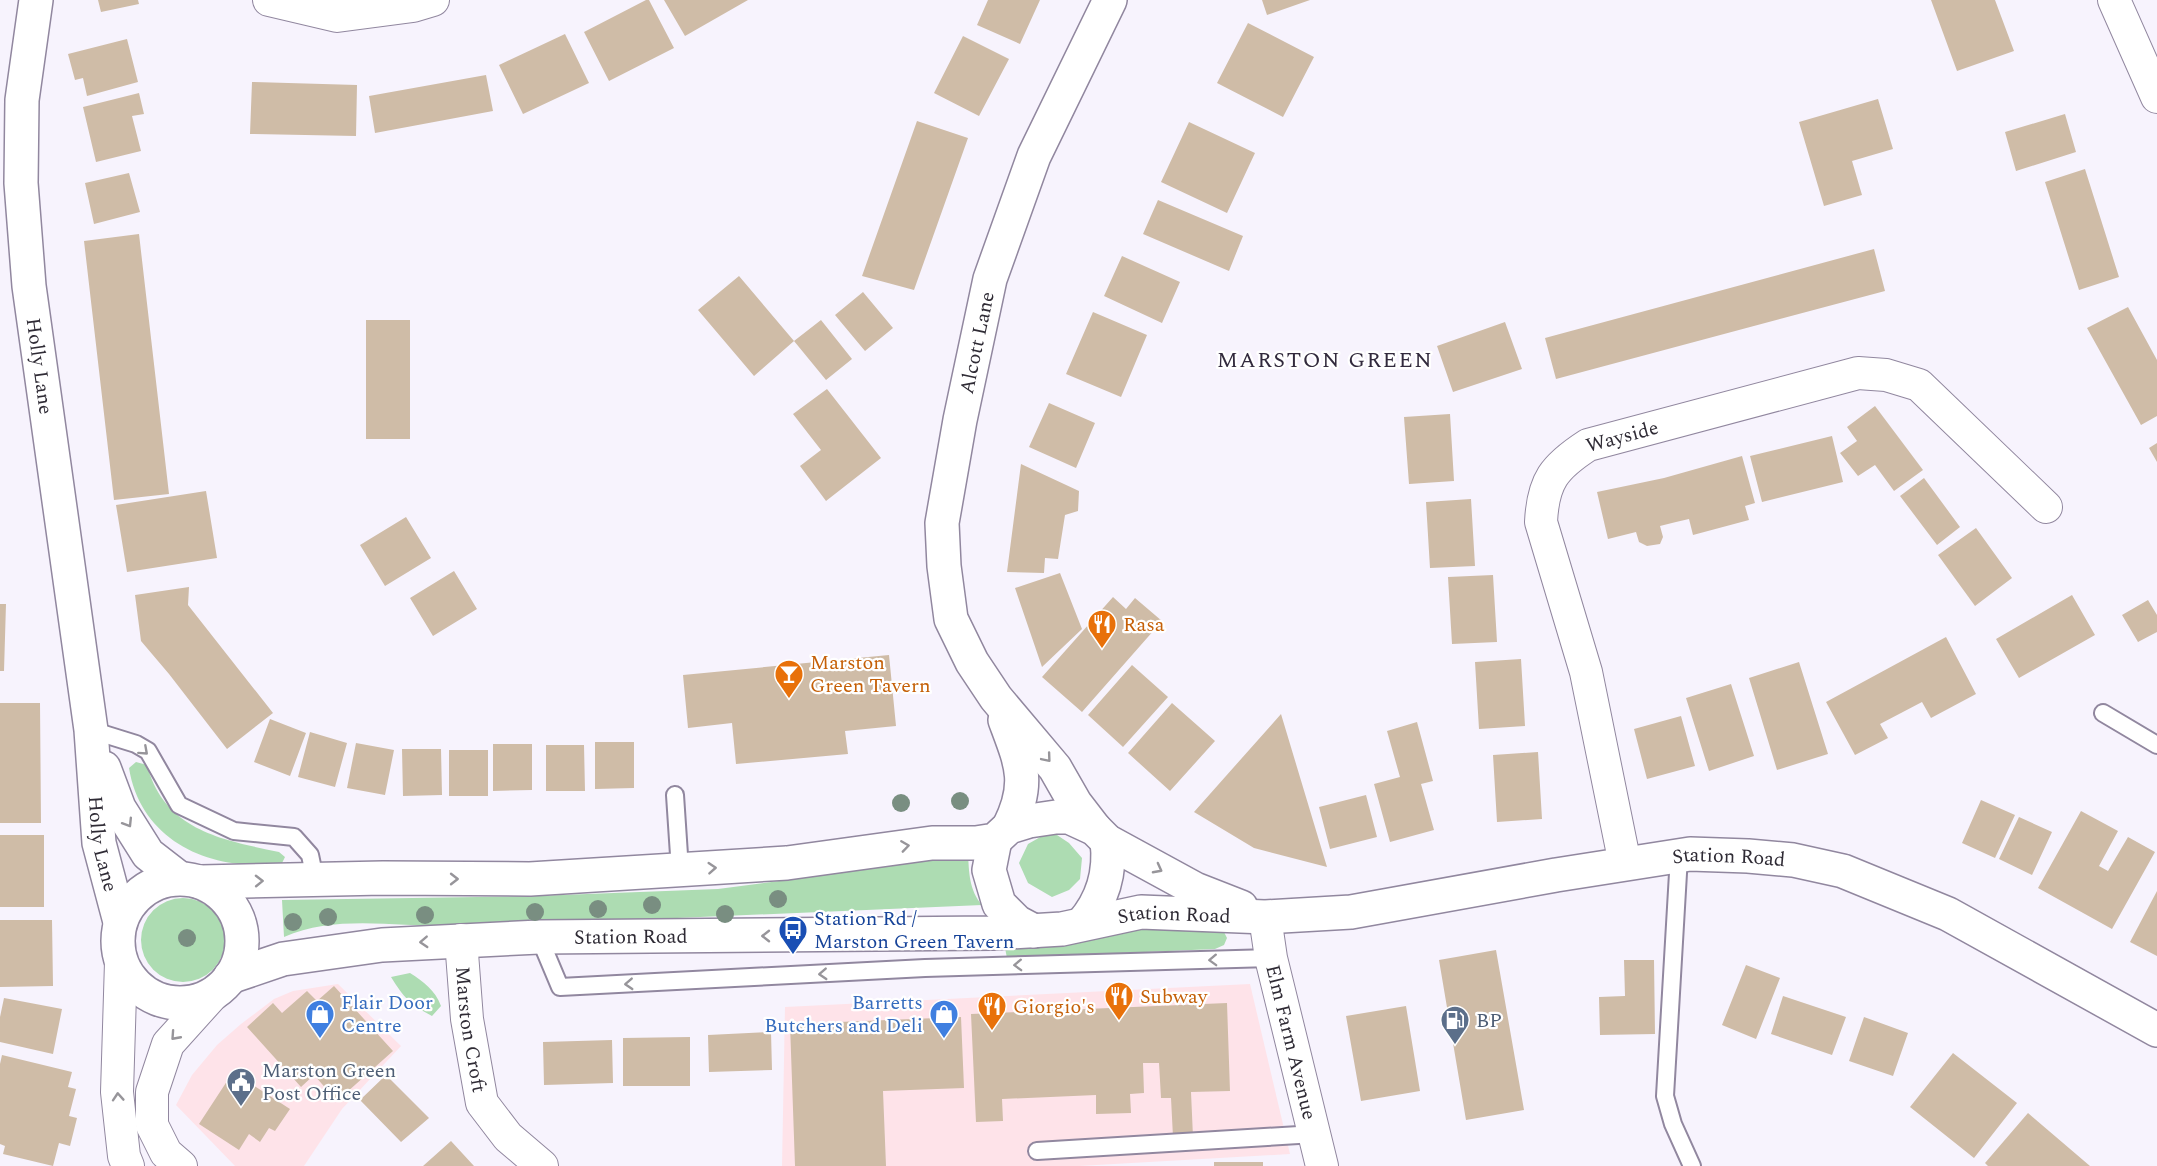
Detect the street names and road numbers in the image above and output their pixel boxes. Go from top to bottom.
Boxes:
street label: Alcott Lane [952,289,1003,397]
street label: Holly Lane [18,316,61,416]
street label: Wayside [1582,413,1662,461]
street label: Holly Lane [80,795,125,895]
street label: Station Road [1670,840,1787,875]
street label: Station Road [1115,897,1231,933]
street label: Station Road [574,922,688,953]
street label: Elm Farm Avenue [1257,962,1324,1123]
street label: Marston Croft [447,965,494,1095]

